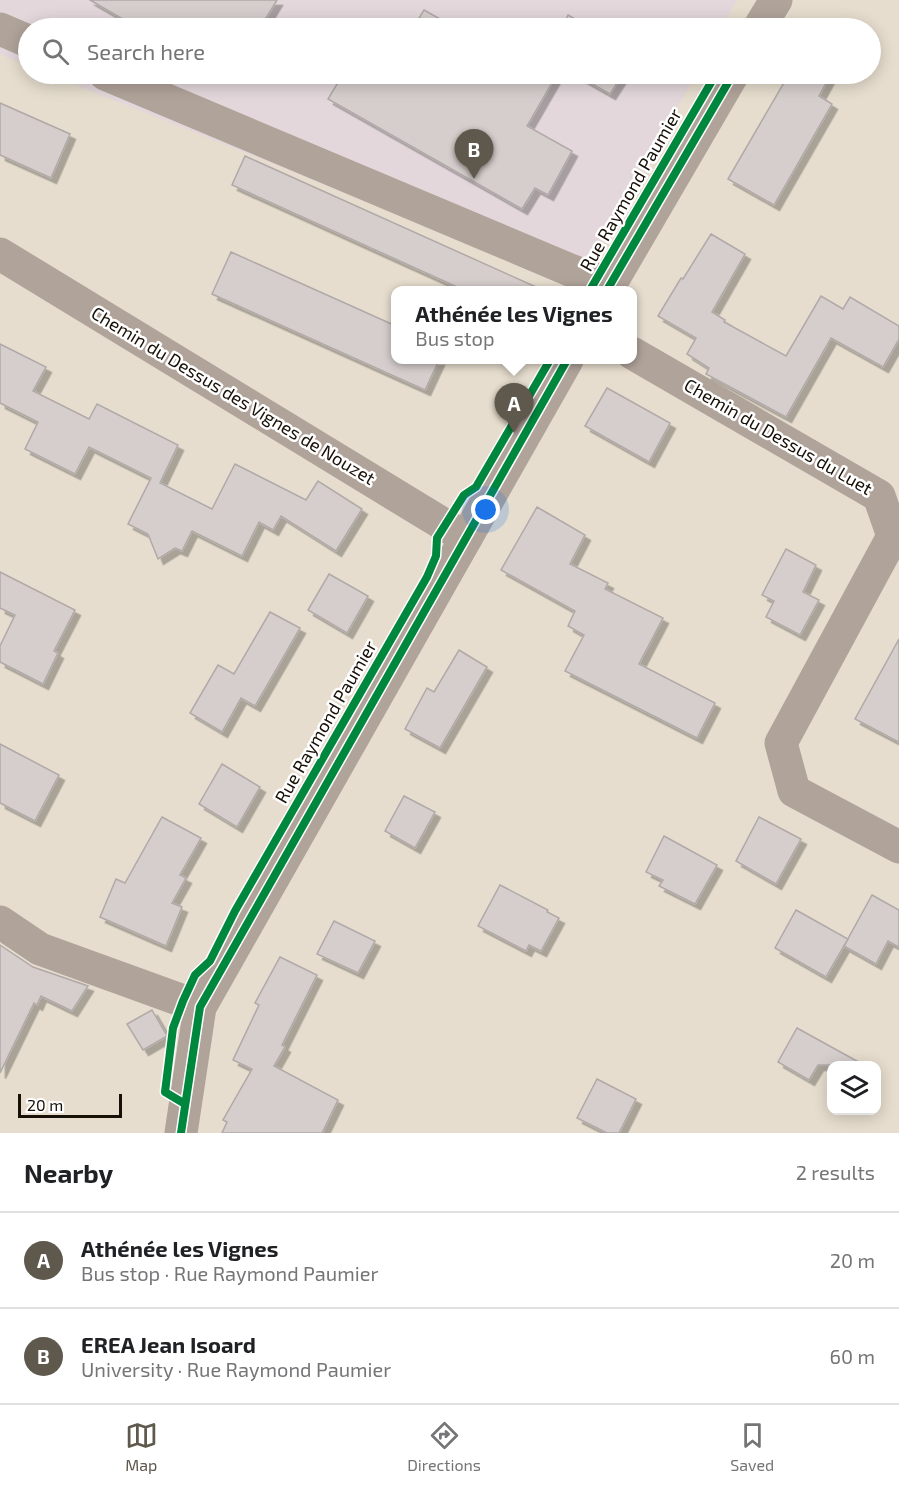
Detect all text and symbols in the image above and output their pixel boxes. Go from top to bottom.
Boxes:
search box [18,18,881,84]
icon: search [39,35,72,68]
text: Search here [87,38,205,64]
street label: Rue Raymond Paumier [575,104,686,275]
pin: B [454,130,494,179]
popup [391,286,637,364]
text: Athénée les Vignes [415,300,613,326]
street label: Chemin du Dessus des Vignes de Nouzet [88,301,380,489]
text: Bus stop [415,326,495,350]
street label: Chemin du Dessus du Luet [680,373,877,499]
pin: A [494,384,534,433]
your location [471,495,500,524]
street label: Rue Raymond Paumier [270,636,381,807]
map controls [827,1061,881,1115]
button: layers [827,1061,881,1115]
scale bar [18,1091,122,1118]
text: 20 m [27,1095,63,1114]
text: Nearby [24,1157,113,1188]
text: 2 results [796,1160,875,1184]
text: Athénée les Vignes [81,1235,278,1261]
text: A [37,1248,50,1272]
text: 20 m [830,1248,875,1272]
text: Bus stop · Rue Raymond Paumier [81,1261,378,1285]
text: EREA Jean Isoard [81,1331,256,1357]
text: B [37,1344,50,1368]
text: 60 m [830,1344,875,1368]
text: University · Rue Raymond Paumier [81,1357,391,1381]
tab: Map [125,1419,158,1474]
tab: Directions [407,1419,481,1474]
tab: Saved [730,1419,774,1474]

